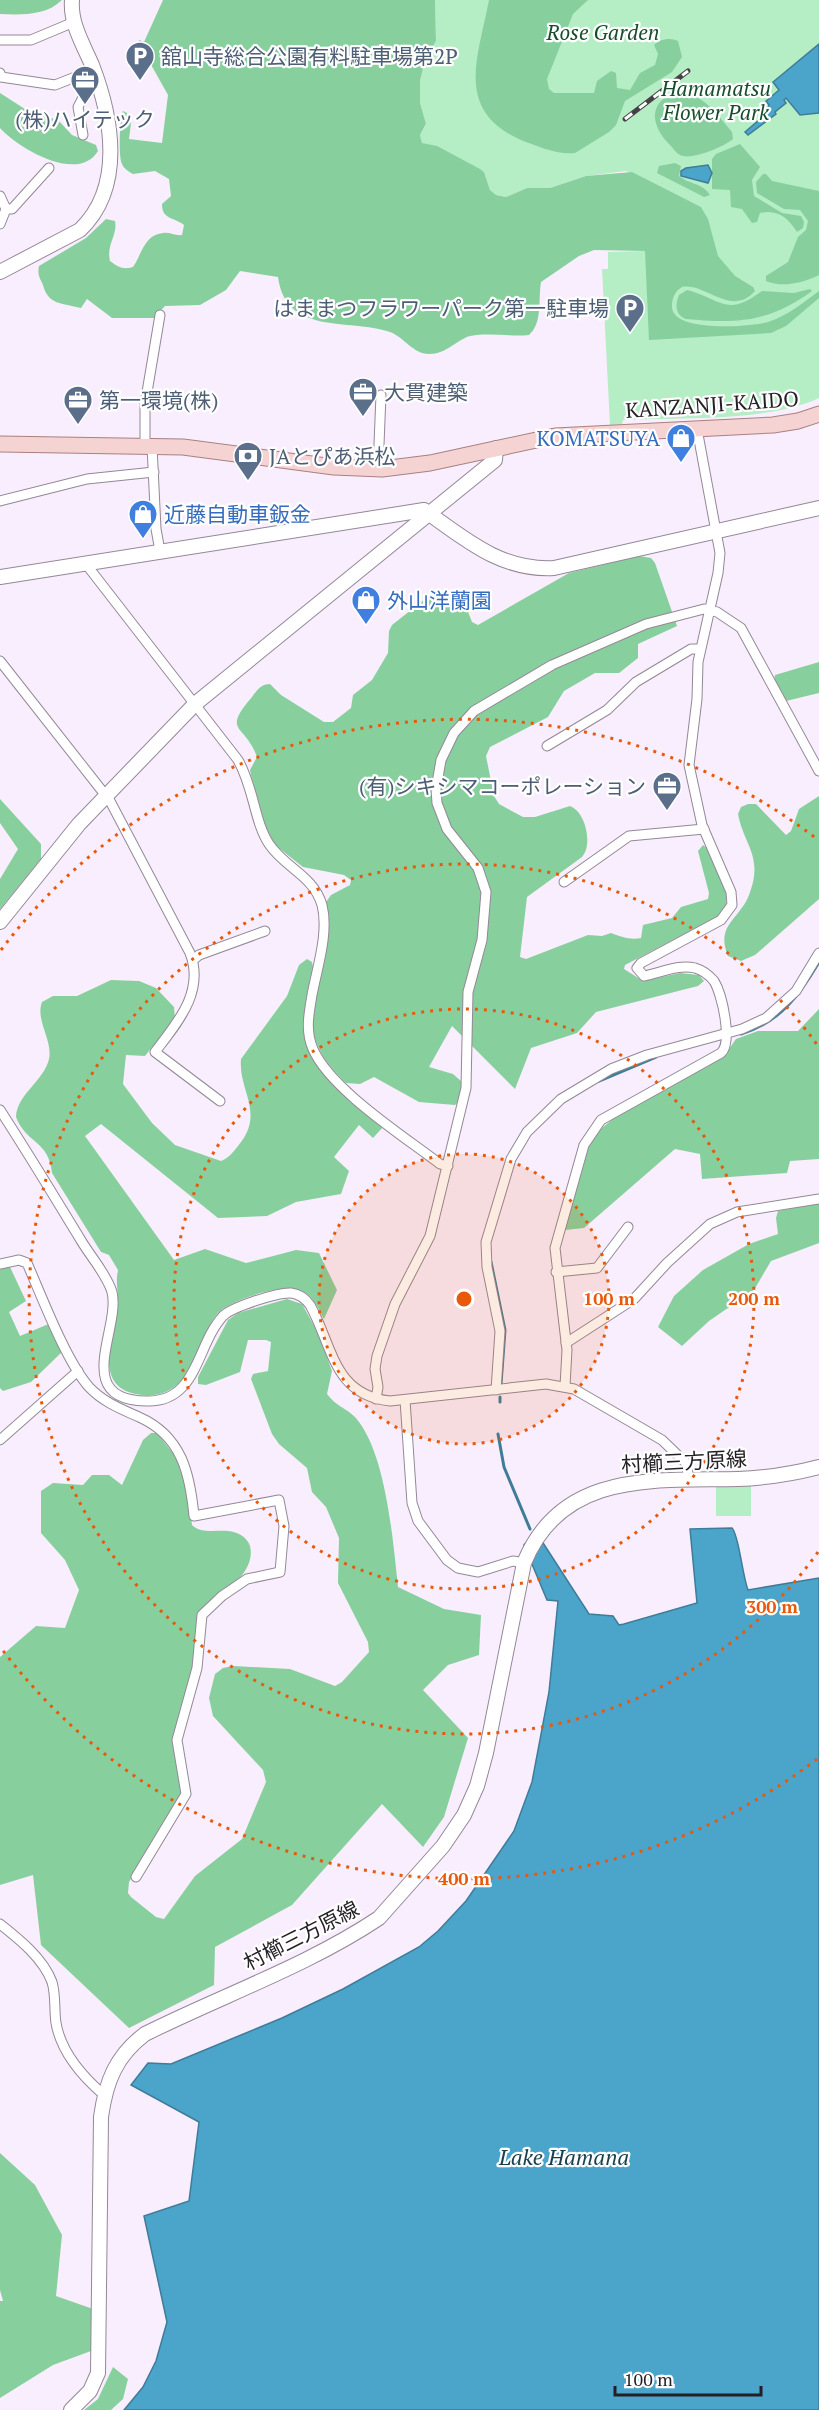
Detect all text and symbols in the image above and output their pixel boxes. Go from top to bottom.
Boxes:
park label: Rose Garden [546,18,659,46]
parking icon: 舘山寺総合公園有料駐車場第2P [124,40,156,82]
place label: 舘山寺総合公園有料駐車場第2P [161,42,458,70]
office icon: (株)ハイテック [69,64,101,106]
park label: Hamamatsu Flower Park [660,74,771,126]
place label: (株)ハイテック [15,105,155,133]
parking icon: はままつフラワーパーク第一駐車場 [614,292,646,334]
place label: はままつフラワーパーク第一駐車場 [273,294,609,322]
office icon: 大貫建築 [347,376,379,418]
place label: 大貫建築 [384,378,468,406]
office icon: 第一環境(株) [62,384,94,426]
street label: KANZANJI-KAIDO [624,384,800,424]
place label: 第一環境(株) [99,386,218,414]
shop icon: KOMATSUYA [665,422,697,464]
place label: KOMATSUYA [536,424,661,452]
bank icon: JAとぴあ浜松 [232,440,264,482]
place label: JAとぴあ浜松 [269,442,396,470]
shop icon: 近藤自動車鈑金 [127,498,159,540]
place label: 近藤自動車鈑金 [164,500,311,528]
shop icon: 外山洋蘭園 [350,584,382,626]
place label: 外山洋蘭園 [387,586,492,614]
office icon: (有)シキシマコーポレーション [651,770,683,812]
place label: (有)シキシマコーポレーション [359,772,646,800]
text: 100 m [583,1286,635,1310]
text: 200 m [728,1286,780,1310]
centre of rings [454,1289,474,1309]
street label: 村櫛三方原線 [620,1444,748,1478]
text: 300 m [746,1594,798,1618]
text: 400 m [438,1866,490,1890]
street label: 村櫛三方原線 [239,1894,363,1976]
water label: Lake Hamana [498,2142,629,2171]
scale bar [615,2359,760,2397]
text: 100 m [624,2367,673,2391]

